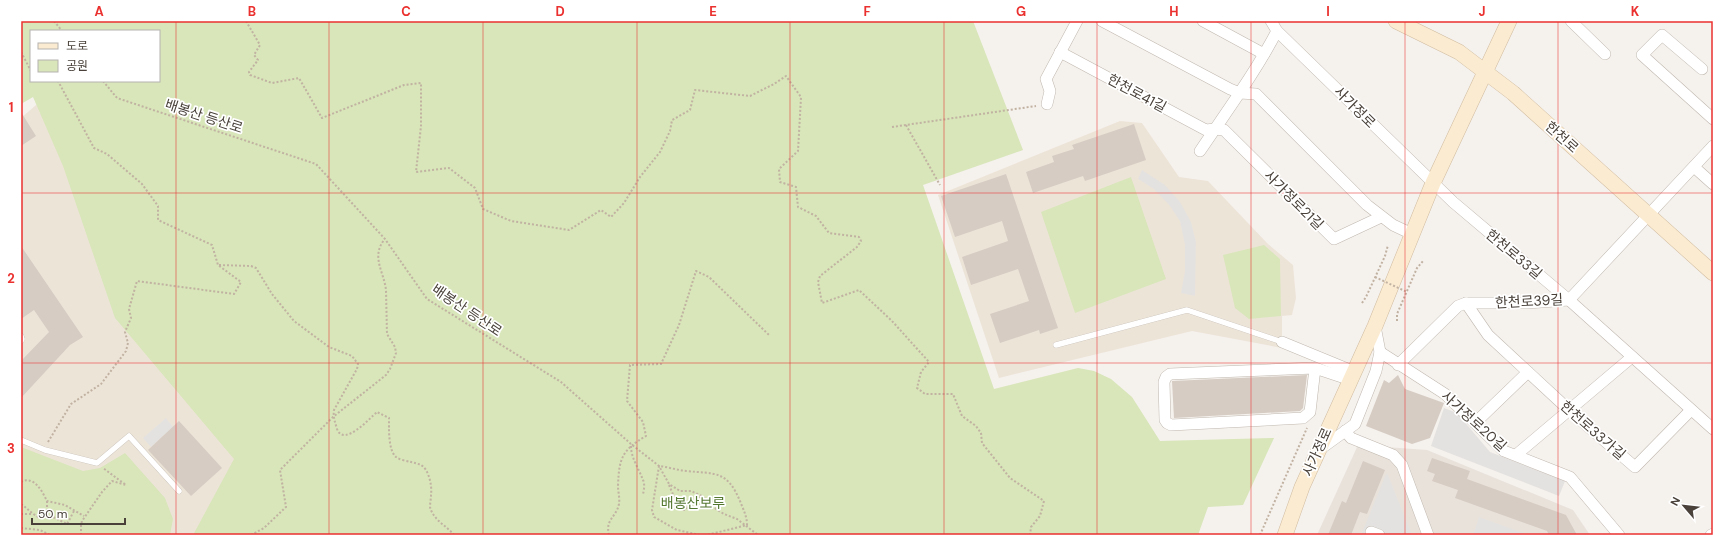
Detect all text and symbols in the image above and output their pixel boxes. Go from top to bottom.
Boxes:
text: A [94,3,104,20]
text: B [248,3,256,20]
text: C [401,3,411,20]
text: D [555,3,565,20]
text: E [709,3,717,20]
text: F [863,3,871,20]
text: G [1016,3,1026,20]
text: H [1169,3,1179,20]
text: I [1326,3,1330,20]
text: J [1478,3,1486,20]
text: K [1631,3,1640,20]
legend [30,30,160,82]
text: 도로 [66,38,88,54]
text: 공원 [66,58,88,74]
street label: 한천로41길 [1104,70,1170,116]
street label: 사가정로 [1330,82,1380,132]
street label: 배봉산 등산로 [163,95,245,137]
text: 1 [9,99,13,116]
street label: 한천로 [1542,117,1582,157]
street label: 사가정로21길 [1260,166,1328,234]
street label: 한천로33길 [1482,225,1546,283]
text: 2 [7,270,15,287]
street label: 배봉산 등산로 [428,280,506,340]
street label: 한천로39길 [1494,290,1564,312]
street label: 사가정로20길 [1438,387,1510,455]
street label: 한천로33가길 [1557,397,1629,463]
street label: 사가정로 [1298,425,1336,479]
text: 3 [7,440,15,457]
north arrow [1664,486,1704,526]
park label: 배봉산보루 [661,494,725,512]
text: N [1667,494,1683,508]
scale bar [32,500,125,526]
text: 50 m [38,506,67,522]

